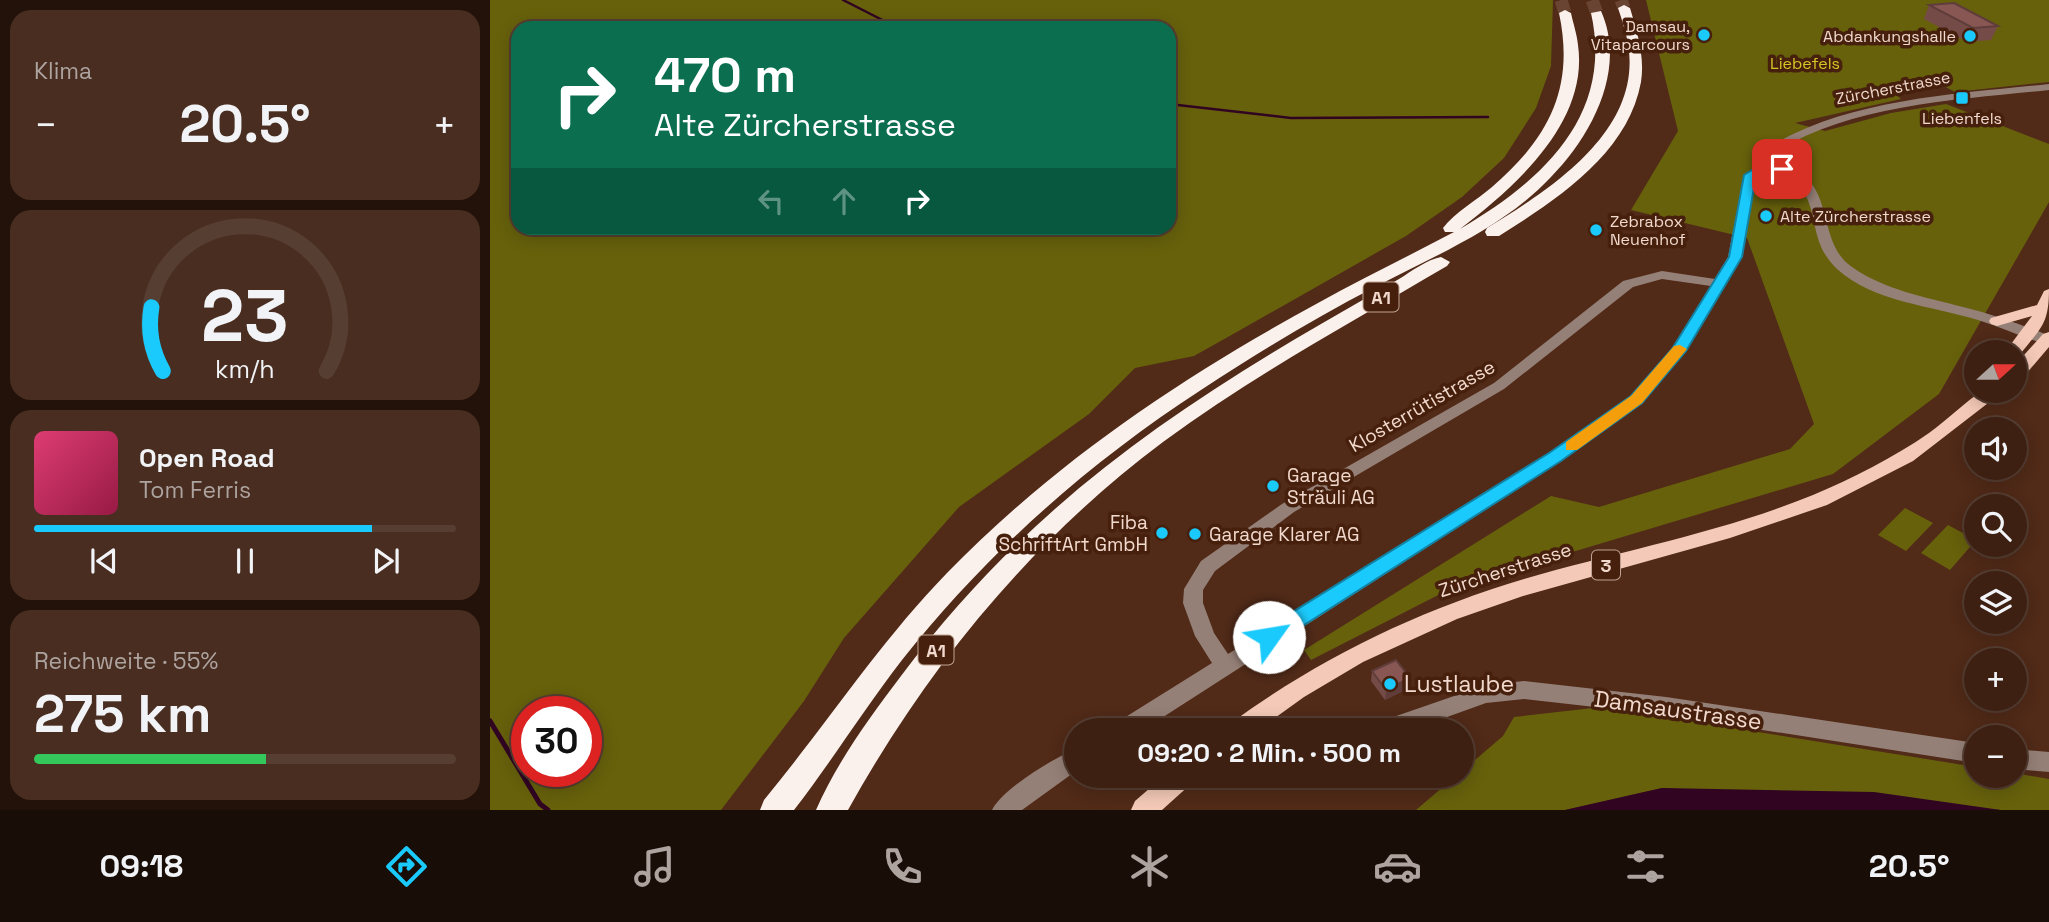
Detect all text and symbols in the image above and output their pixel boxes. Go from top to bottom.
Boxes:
place label: Damsau, Vitaparcours [1591,16,1690,55]
place label: Abdankungshalle [1823,26,1956,47]
marker: Damsau, Vitaparcours [1696,27,1712,43]
marker: Abdankungshalle [1962,28,1978,44]
text: 470 m [654,44,796,106]
icon: right [539,49,630,140]
park label: Liebefels [1770,53,1840,74]
text: Klima [34,56,92,86]
street label: Zürcherstrasse [1834,67,1952,109]
marker: Liebenfels [1954,90,1970,106]
text: 20.5° [179,91,311,157]
text: − [34,101,58,149]
text: + [432,101,456,149]
text: Alte Zürcherstrasse [654,105,956,145]
place label: Liebenfels [1922,108,2002,129]
pin [1752,139,1812,199]
icon: arrive [1763,150,1801,188]
icon: left [752,182,790,220]
icon: ahead [825,182,863,220]
icon: right [898,182,936,220]
place label: Alte Zürcherstrasse [1780,206,1931,227]
marker: Alte Zürcherstrasse [1758,208,1774,224]
place label: Zebrabox Neuenhof [1610,211,1686,250]
marker: Zebrabox Neuenhof [1588,222,1604,238]
text: 23 [201,269,289,362]
road number: A1 [1364,282,1398,312]
north arrow [1964,340,2026,402]
map controls [1964,340,2027,788]
text: km/h [215,353,275,385]
street label: Klosterrütistrasse [1345,354,1499,458]
button: sound [1964,417,2027,480]
text: Open Road [139,441,275,475]
place label: Garage Sträuli AG [1287,463,1375,510]
text: Tom Ferris [139,475,251,505]
marker: Garage Sträuli AG [1265,478,1281,494]
button: search [1964,494,2027,557]
place label: Fiba SchriftArt GmbH [998,510,1148,557]
place label: Garage Klarer AG [1209,522,1360,547]
marker: Fiba SchriftArt GmbH [1154,525,1170,541]
marker: Garage Klarer AG [1187,526,1203,542]
street label: Zürcherstrasse [1435,537,1575,603]
icon: previous [85,542,123,580]
icon: pause [226,542,264,580]
icon: next [367,542,405,580]
road number: 3 [1592,550,1620,580]
button: layers [1964,571,2027,634]
position arrow [1232,600,1306,674]
road number: A1 [918,636,954,664]
text: Reichweite · 55% [34,646,218,676]
button: + [1964,648,2027,711]
place label: Lustlaube [1404,669,1514,699]
marker: Lustlaube [1382,676,1398,692]
text: 275 km [34,681,211,747]
street label: Damsaustrasse [1592,683,1764,737]
speed limit sign: 30 [511,696,602,787]
button: − [1964,725,2027,788]
text: 09:20 · 2 Min. · 500 m [1137,736,1401,770]
icon: directions [382,842,431,891]
icon: music [630,842,679,891]
icon: phone [878,842,927,891]
icon: climate [1125,842,1174,891]
icon: car [1373,842,1422,891]
icon: filters [1621,842,1670,891]
text: 09:18 [99,846,183,886]
text: 20.5° [1869,846,1950,886]

